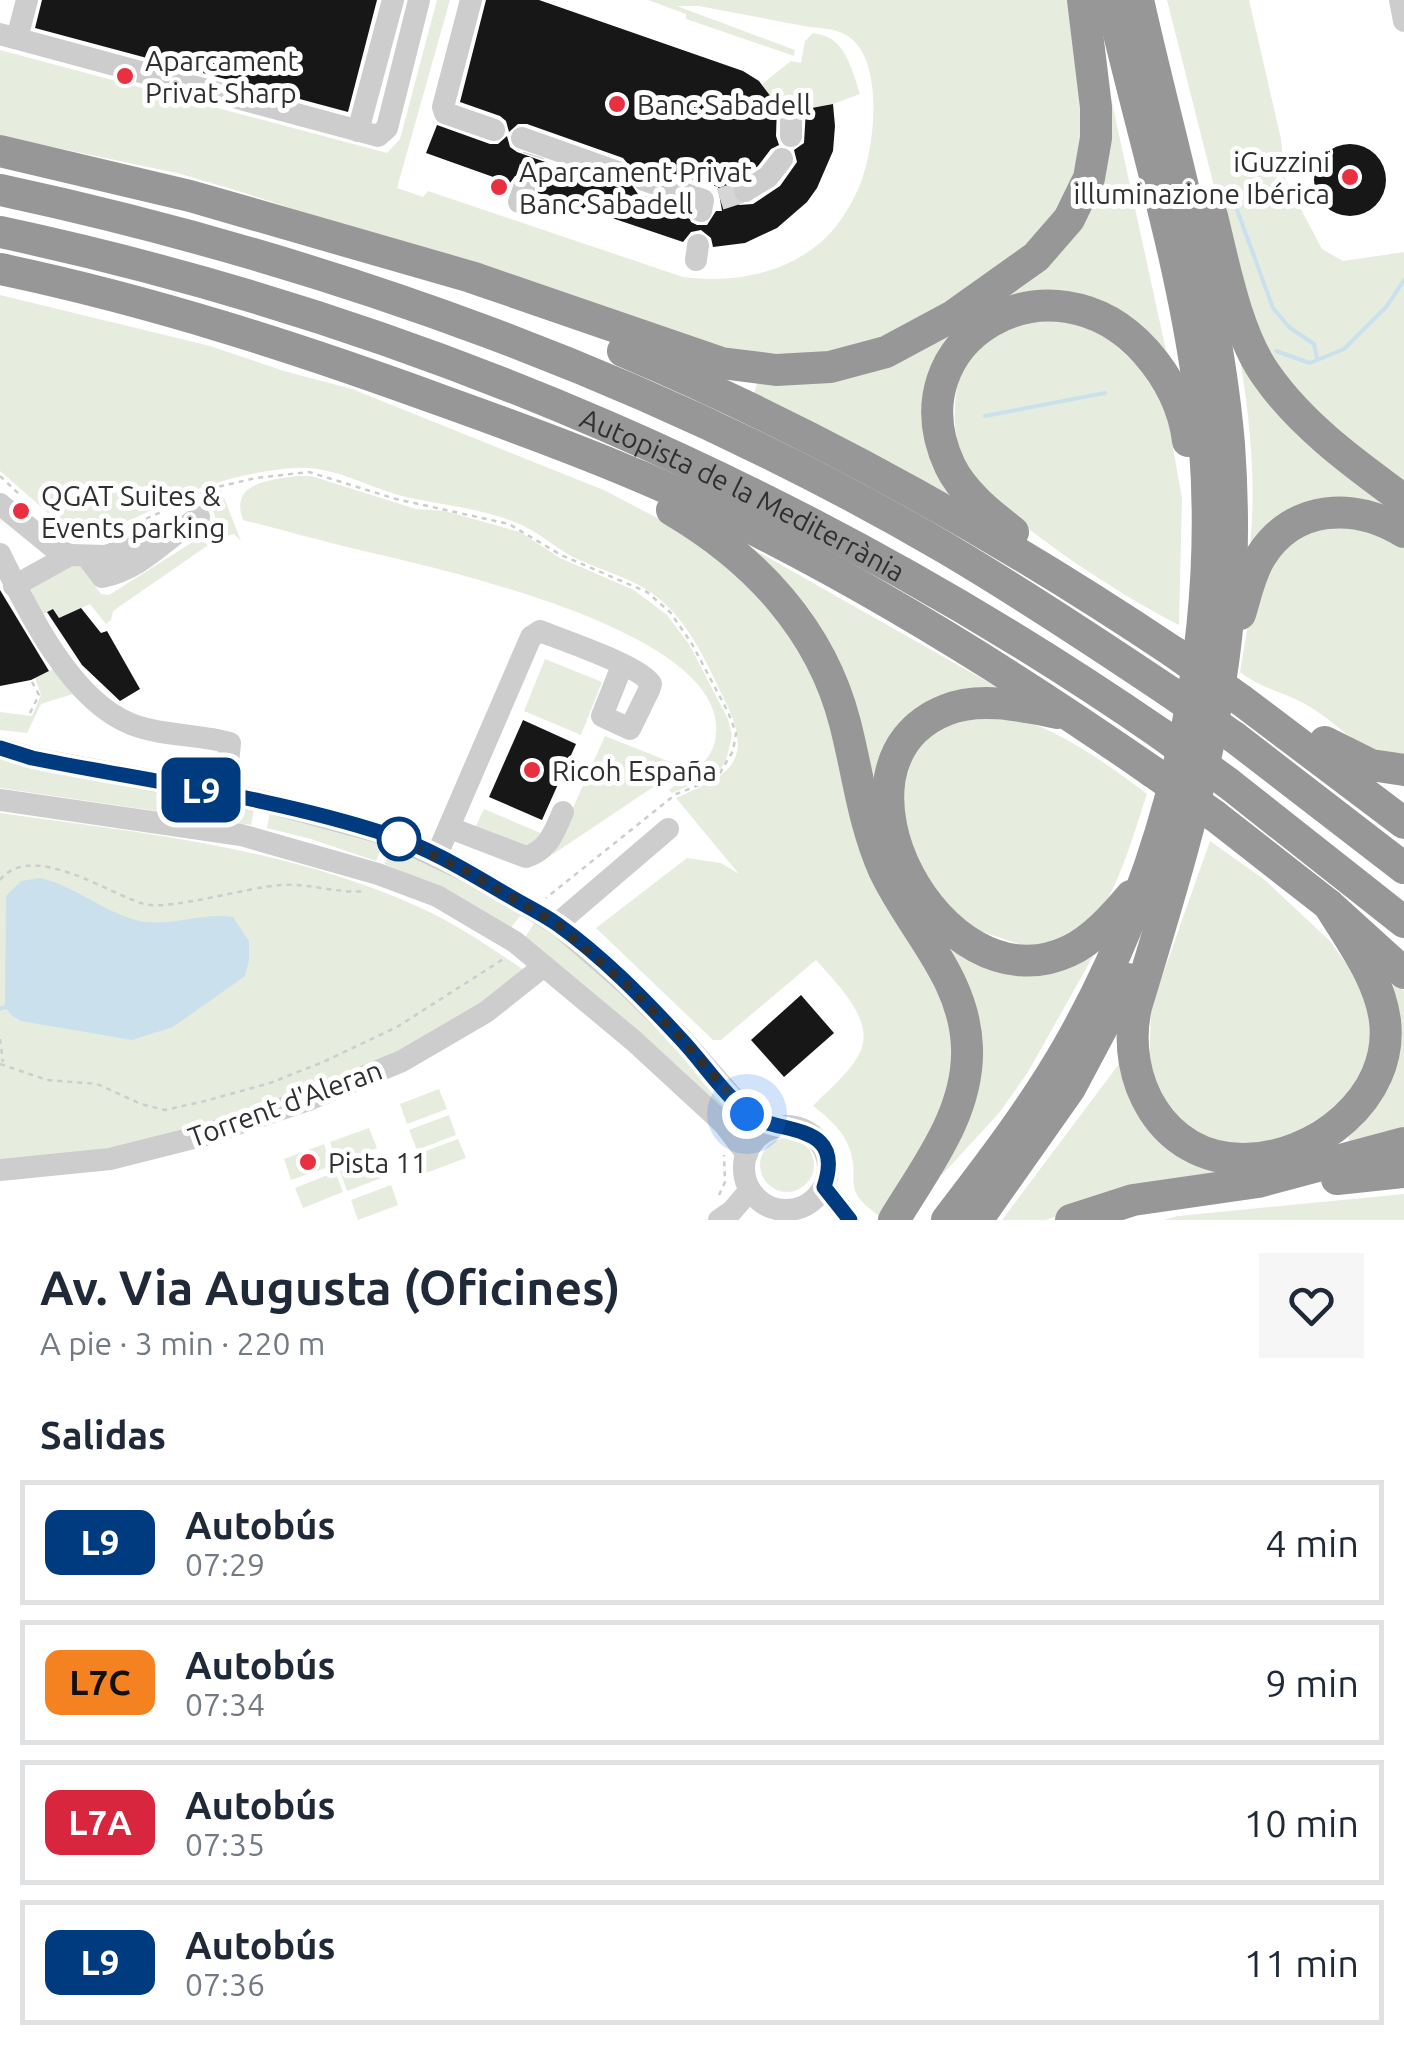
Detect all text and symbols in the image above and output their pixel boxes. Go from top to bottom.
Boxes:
place label: Aparcament Privat Sharp [145,45,299,108]
marker: Aparcament Privat Sharp [114,65,136,87]
place label: Banc Sabadell [637,89,811,120]
marker: Banc Sabadell [606,93,628,115]
place label: iGuzzini illuminazione Ibérica [1074,146,1330,209]
place label: Aparcament Privat Banc Sabadell [519,156,752,219]
marker: iGuzzini illuminazione Ibérica [1339,166,1361,188]
marker: Aparcament Privat Banc Sabadell [488,176,510,198]
street label: Autopista de la Mediterrània [576,401,910,587]
place label: QGAT Suites & Events parking [41,480,225,543]
marker: QGAT Suites & Events parking [10,500,32,522]
place label: Ricoh España [552,755,717,786]
line badge: L9 [156,758,246,822]
marker: Ricoh España [521,759,543,781]
text: L9 [182,770,221,810]
unlabelled marker [378,818,420,860]
street label: Torrent d'Aleran [184,1054,386,1152]
your location [722,1089,772,1139]
place label: Pista 11 [328,1147,427,1178]
marker: Pista 11 [297,1151,319,1173]
button: heart [1259,1253,1364,1358]
text: Av. Via Augusta (Oficines) [40,1260,621,1314]
text: A pie · 3 min · 220 m [40,1325,325,1361]
text: Salidas [40,1414,166,1456]
text: Autobús [185,1504,336,1546]
text: L9 [81,1522,120,1562]
text: 4 min [1265,1522,1359,1564]
text: 07:29 [185,1546,265,1582]
text: Autobús [185,1644,336,1686]
text: L7C [69,1662,131,1702]
text: 9 min [1265,1662,1359,1704]
text: 07:34 [185,1686,265,1722]
text: Autobús [185,1784,336,1826]
text: L7A [68,1802,132,1842]
text: 10 min [1244,1802,1359,1844]
text: 07:35 [185,1826,265,1862]
text: Autobús [185,1924,336,1966]
text: L9 [81,1942,120,1982]
text: 11 min [1244,1942,1359,1984]
text: 07:36 [185,1966,265,2002]

